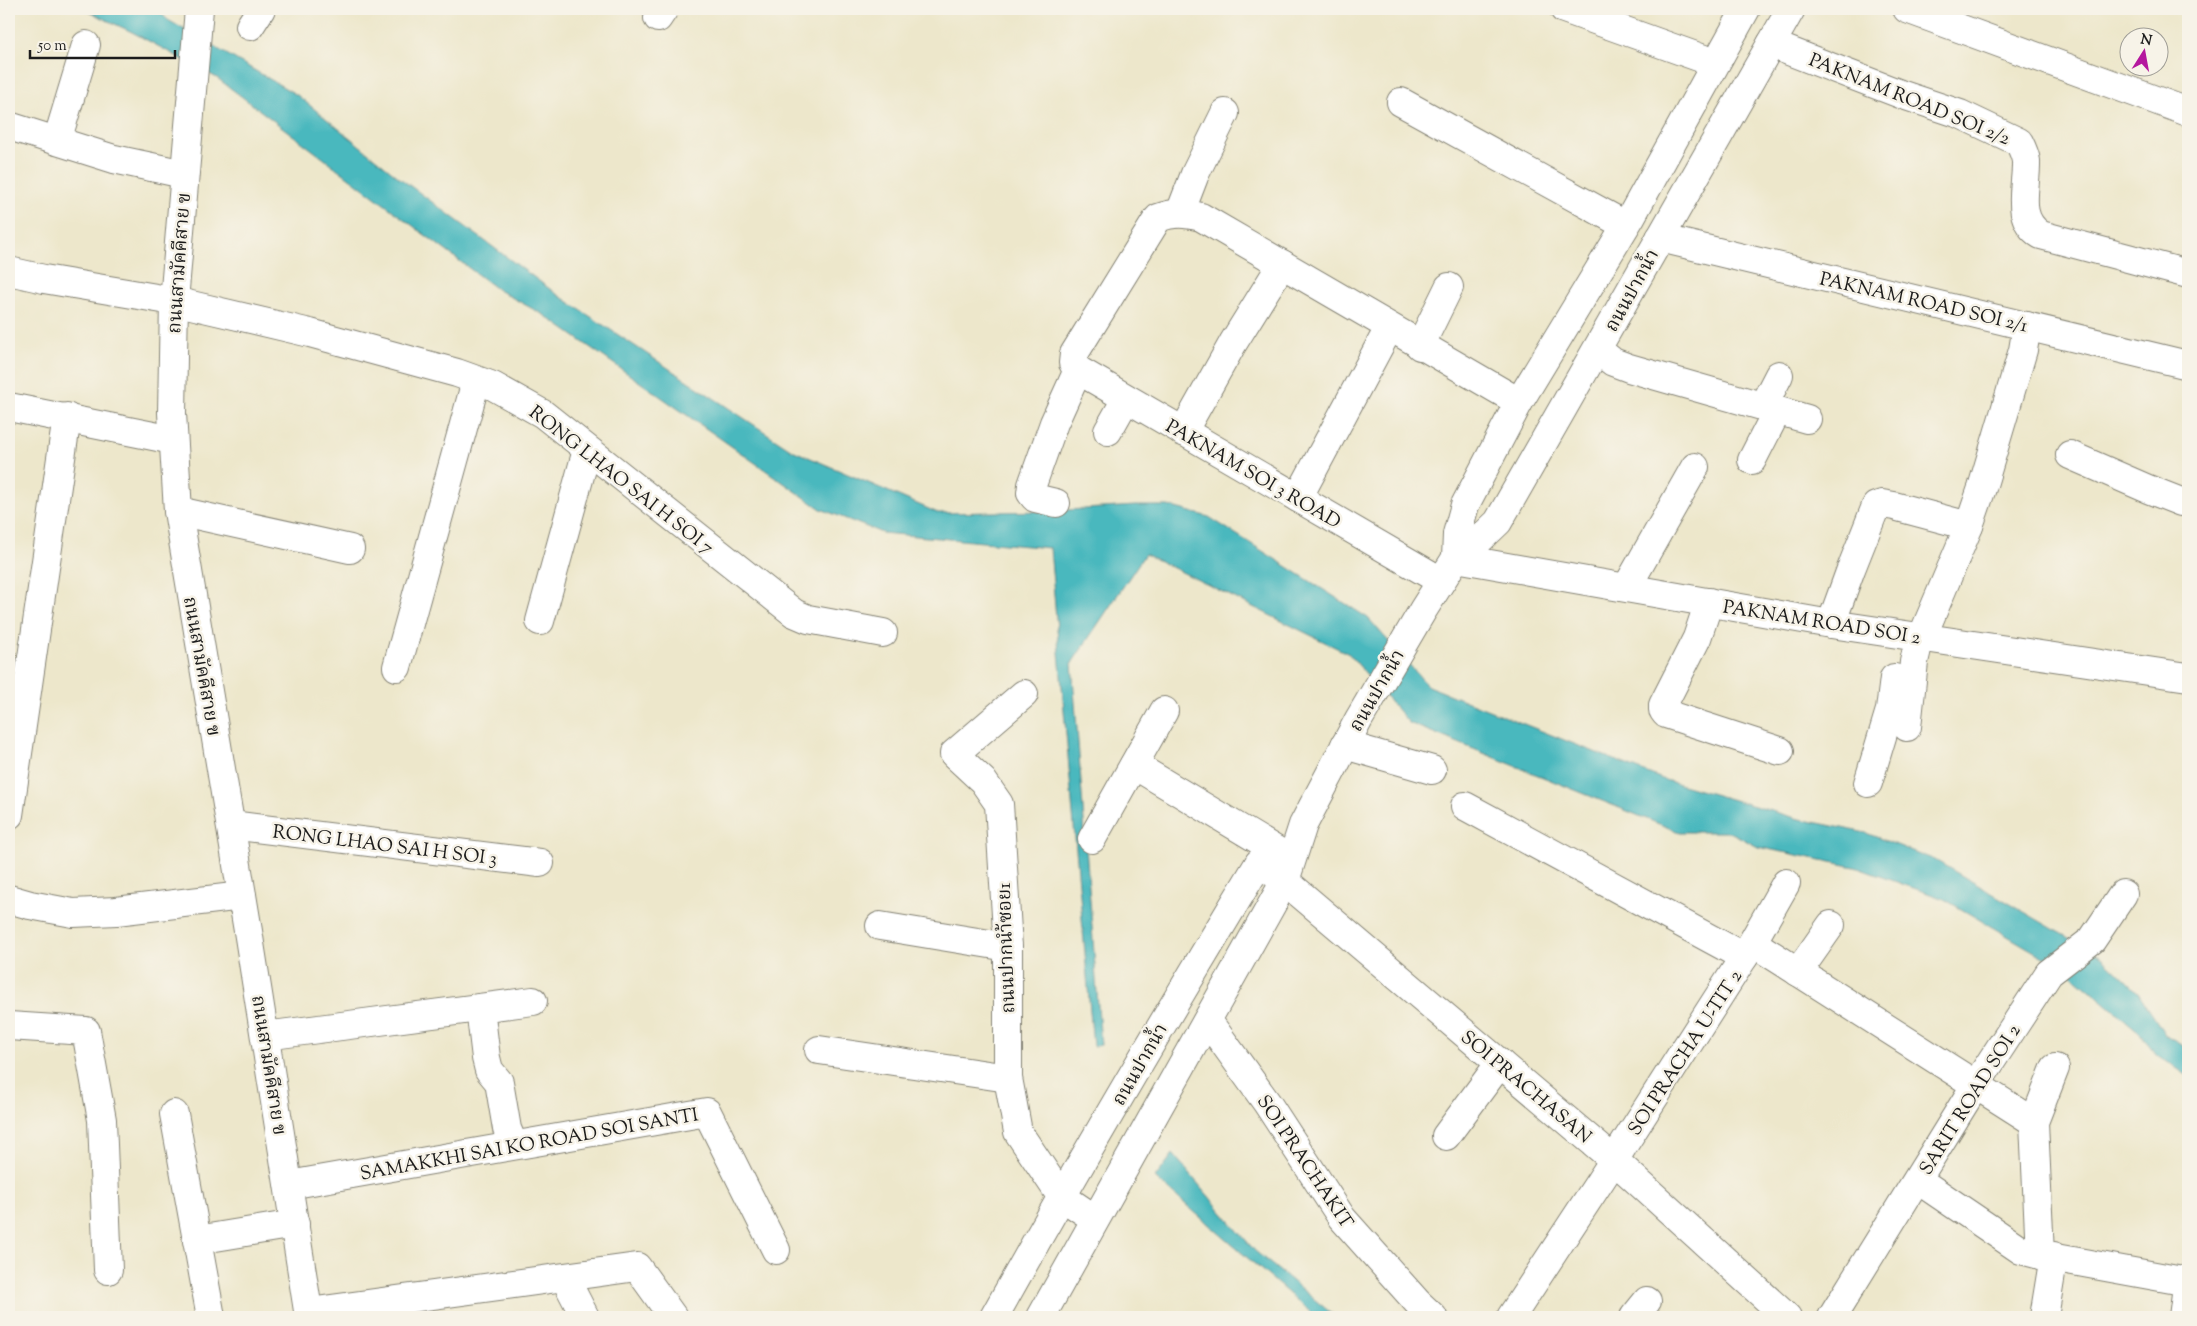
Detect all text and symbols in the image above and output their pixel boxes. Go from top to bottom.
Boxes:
scale bar [30,28,175,60]
north arrow [2120,28,2170,78]
text: N [2139,30,2153,52]
text: 50 m [37,36,67,57]
street label: PAKNAM ROAD SOI 2/2 [1804,48,2014,153]
street label: ถนนสามัคคีสาย ข [162,192,199,335]
street label: ถนนปากน้ำ [1597,243,1667,337]
street label: PAKNAM ROAD SOI 2/1 [1817,266,2031,341]
street label: RONG LHAO SAI H SOI 7 [522,400,719,562]
street label: PAKNAM SOI 3 ROAD [1160,414,1345,536]
street label: ถนนสามัคคีสาย ข [175,595,226,738]
street label: PAKNAM ROAD SOI 2 [1721,595,1922,652]
street label: ถนนปากน้ำ [1341,644,1413,737]
street label: RONG LHAO SAI H SOI 3 [271,819,499,874]
street label: ถนนปากนำ้ซอย1 [992,881,1023,1014]
street label: SOI PRACHA U-TIT 2 [1622,965,1750,1141]
street label: ถนนสามัคคีสาย ข [243,994,292,1137]
street label: ถนนปากน้ำ [1104,1018,1176,1111]
street label: SARIT ROAD SOI 2 [1914,1020,2028,1181]
street label: SOI PRACHASAN [1454,1025,1597,1151]
street label: SOI PRACHAKIT [1249,1090,1359,1235]
street label: SAMAKKHI SAI KO ROAD SOI SANTI [358,1102,701,1189]

